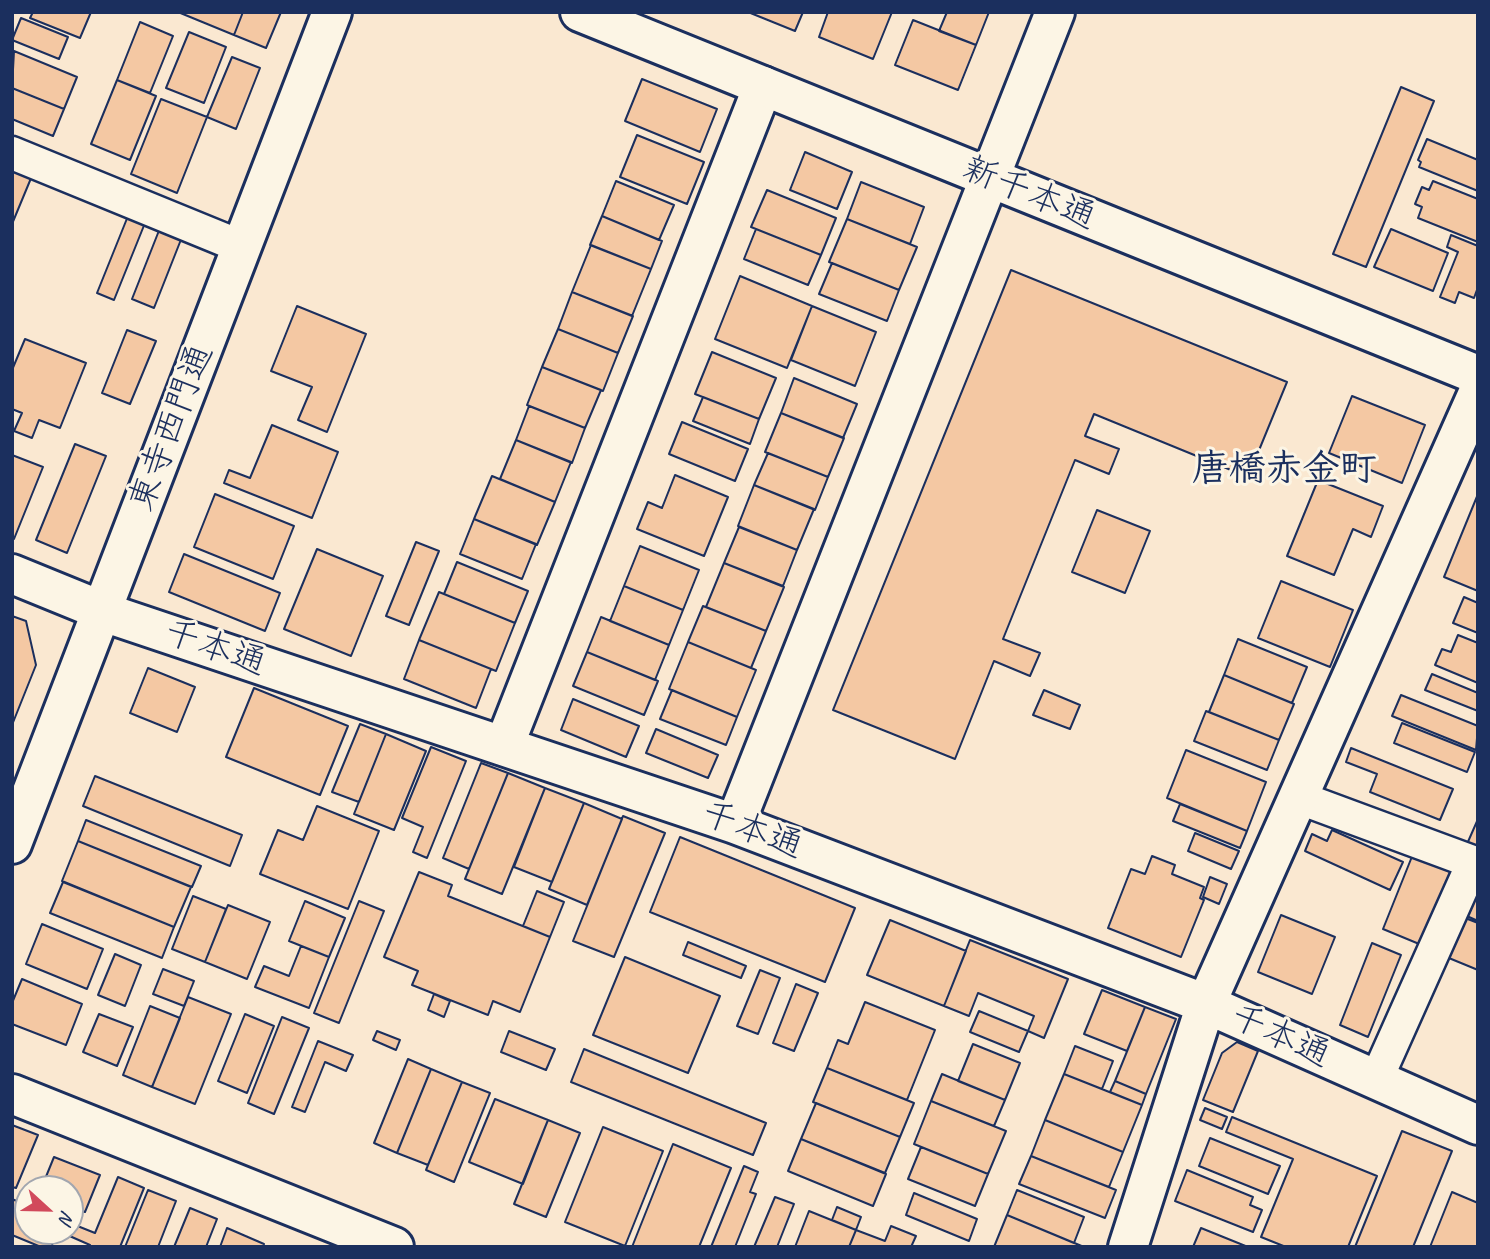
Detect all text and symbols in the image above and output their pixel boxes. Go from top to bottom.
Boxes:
street label: 新千本通 [956,148,1102,240]
street label: 東寺西門通 [121,339,223,517]
district label: 唐橋赤金町 [1192,448,1376,492]
street label: 千本通 [159,612,271,686]
street label: 千本通 [695,793,809,869]
street label: 千本通 [1223,996,1337,1078]
north arrow [14,1175,84,1245]
text: N [53,1207,80,1227]

